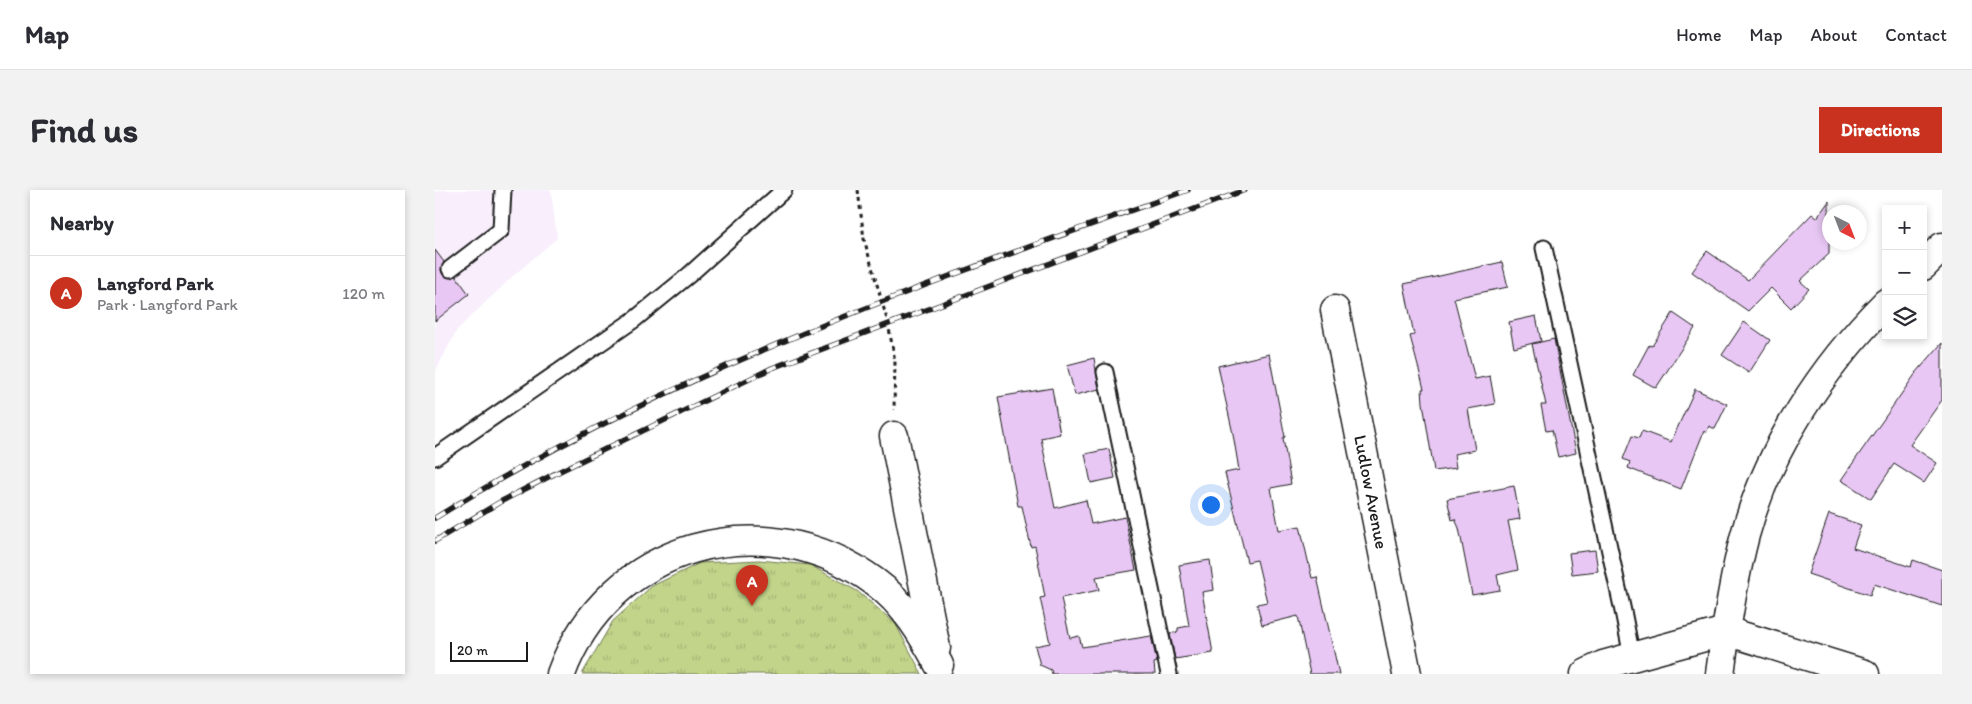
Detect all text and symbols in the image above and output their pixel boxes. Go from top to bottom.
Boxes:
text: Map [25,20,69,49]
text: Home [1676,24,1722,46]
text: Map [1750,24,1783,46]
text: About [1811,24,1857,46]
text: Contact [1885,24,1947,46]
button: Directions [1819,107,1942,153]
text: Find us [30,109,138,151]
north arrow [1822,205,1867,250]
map controls [1882,205,1927,340]
button: + [1882,205,1927,250]
text: Nearby [50,210,114,235]
button: − [1882,250,1927,295]
text: Langford Park [97,272,214,295]
text: A [61,284,71,303]
text: 120 m [342,284,385,303]
text: Park · Langford Park [97,295,238,314]
button: layers [1882,295,1927,340]
street label: Ludlow Avenue [1349,433,1393,551]
your location [1198,492,1224,518]
pin: A [736,565,768,606]
scale bar [450,639,527,662]
text: 20 m [457,642,488,659]

